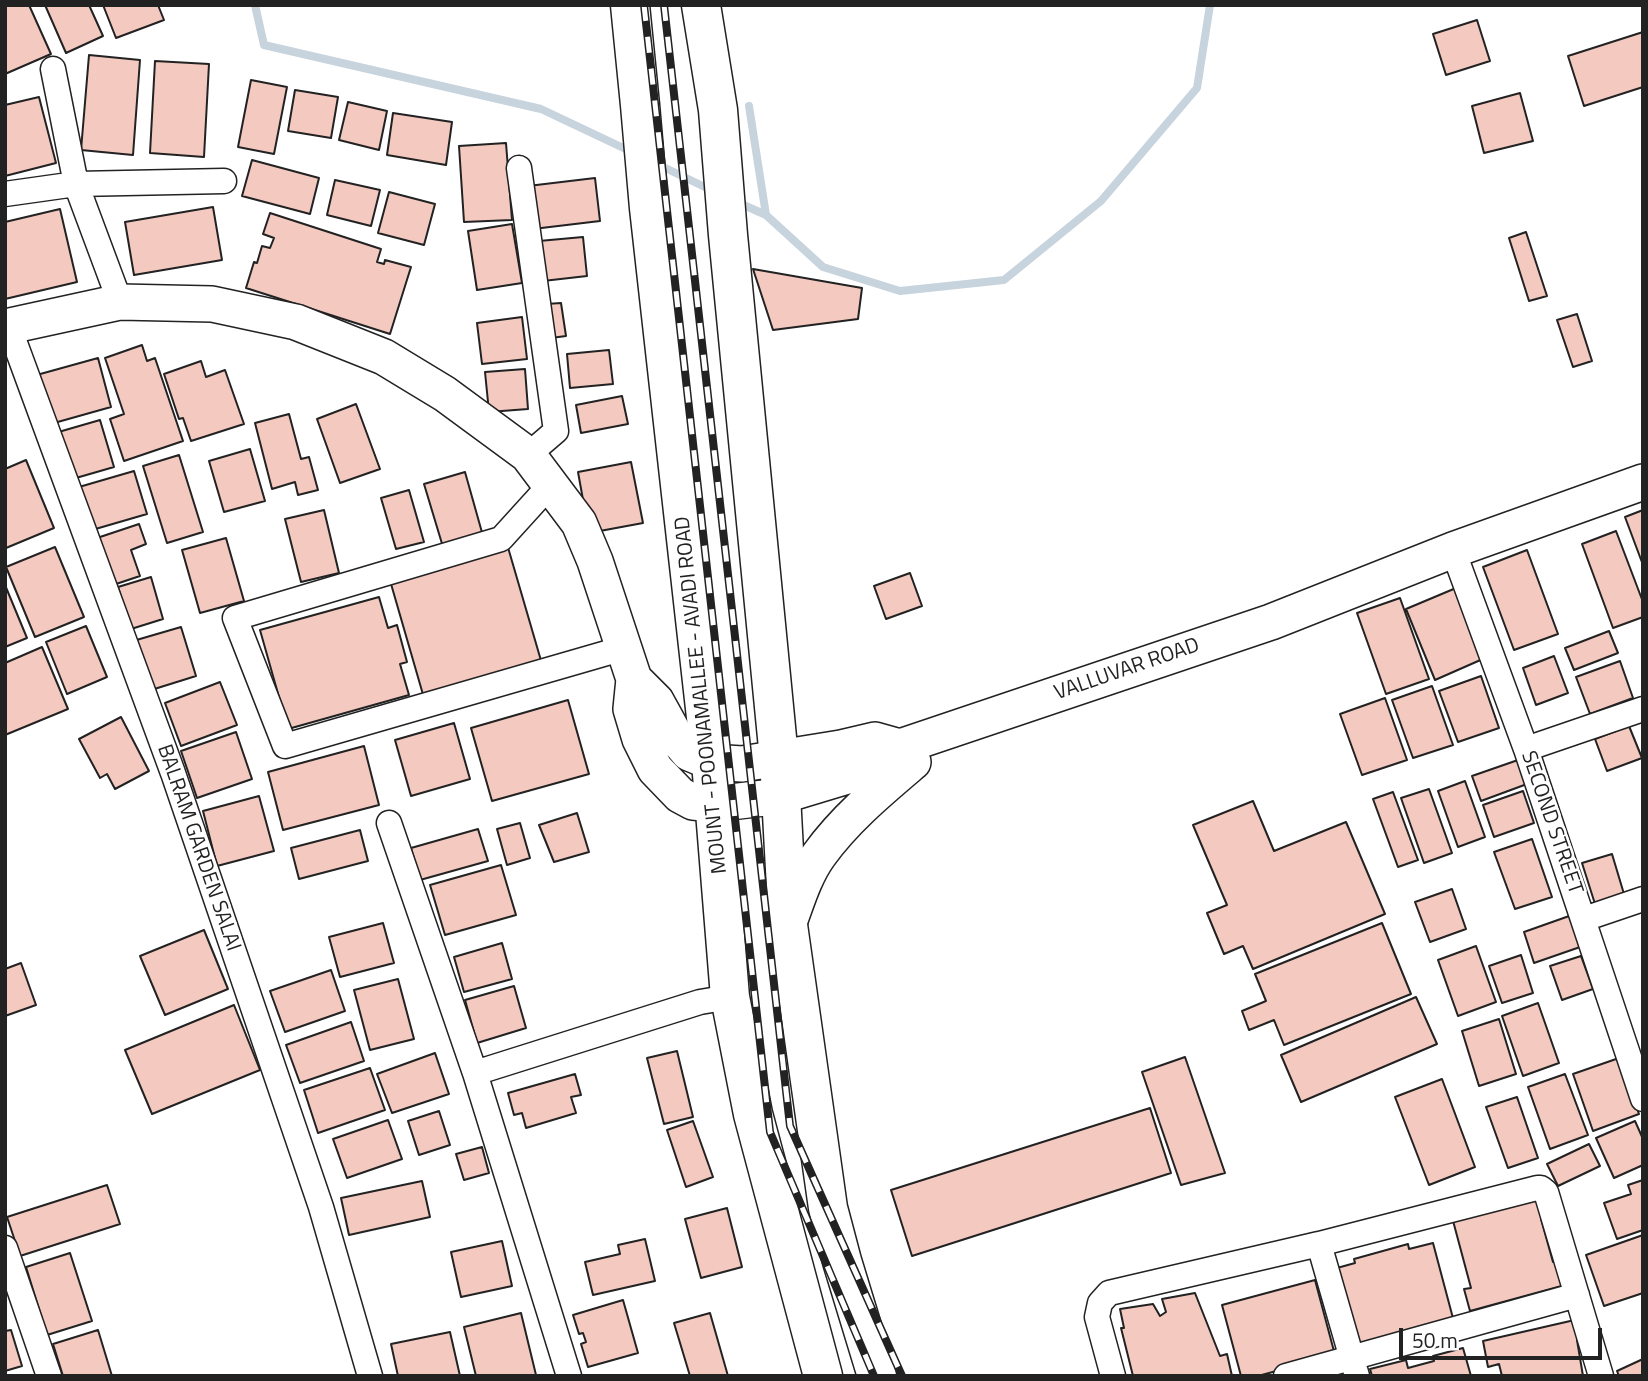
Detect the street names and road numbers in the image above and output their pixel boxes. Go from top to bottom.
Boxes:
street label: MOUNT - POONAMALLEE - AVADI ROAD [671,515,733,875]
street label: VALLUVAR ROAD [1051,633,1203,707]
street label: BALRAM GARDEN SALAI [151,741,245,955]
street label: SECOND STREET [1515,748,1587,898]

